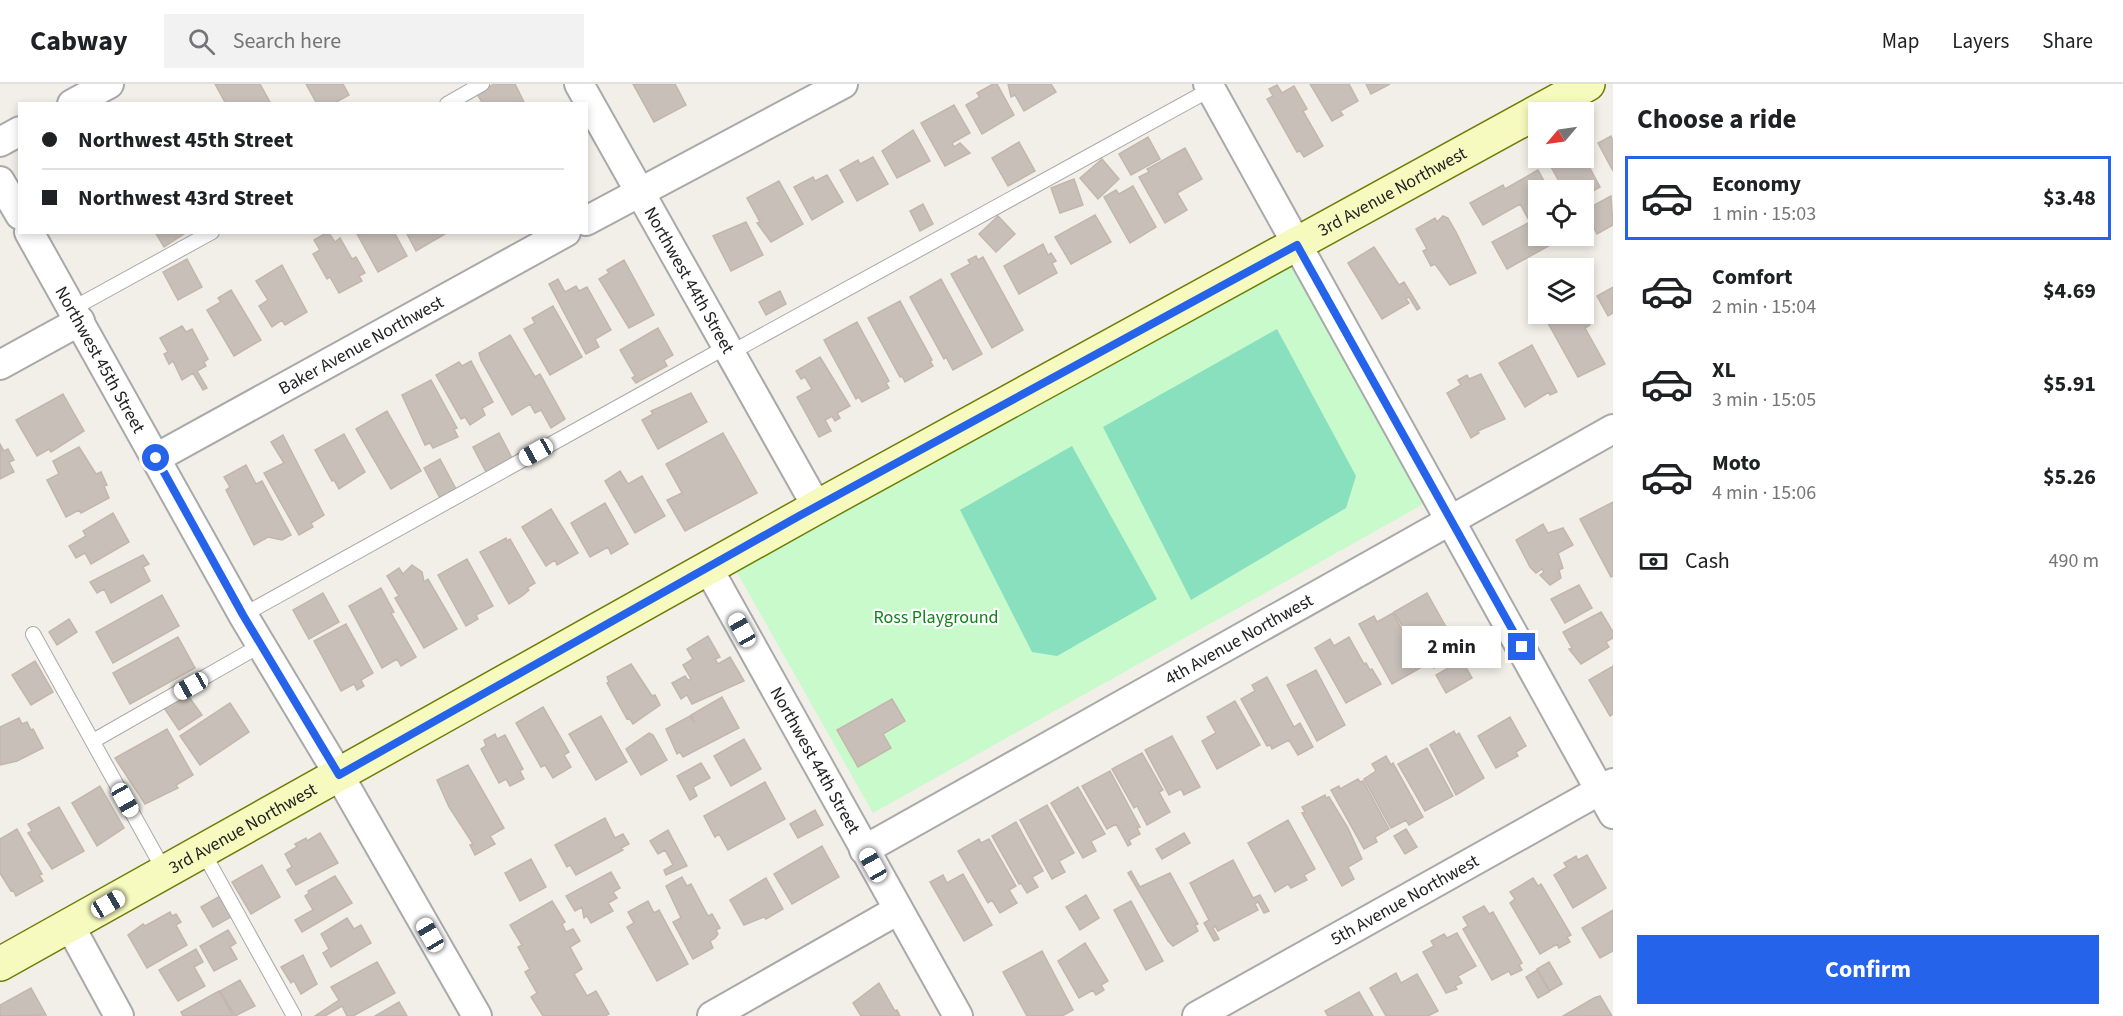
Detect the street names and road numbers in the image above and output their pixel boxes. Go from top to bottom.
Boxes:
street label: 3rd Avenue Northwest [1313,141,1471,243]
street label: Northwest 44th Street [638,202,740,358]
street label: Northwest 45th Street [49,282,151,438]
street label: Baker Avenue Northwest [274,290,448,401]
street label: 4th Avenue Northwest [1160,588,1318,691]
street label: Northwest 44th Street [764,682,866,838]
street label: 3rd Avenue Northwest [164,777,322,880]
street label: 5th Avenue Northwest [1326,849,1484,952]

